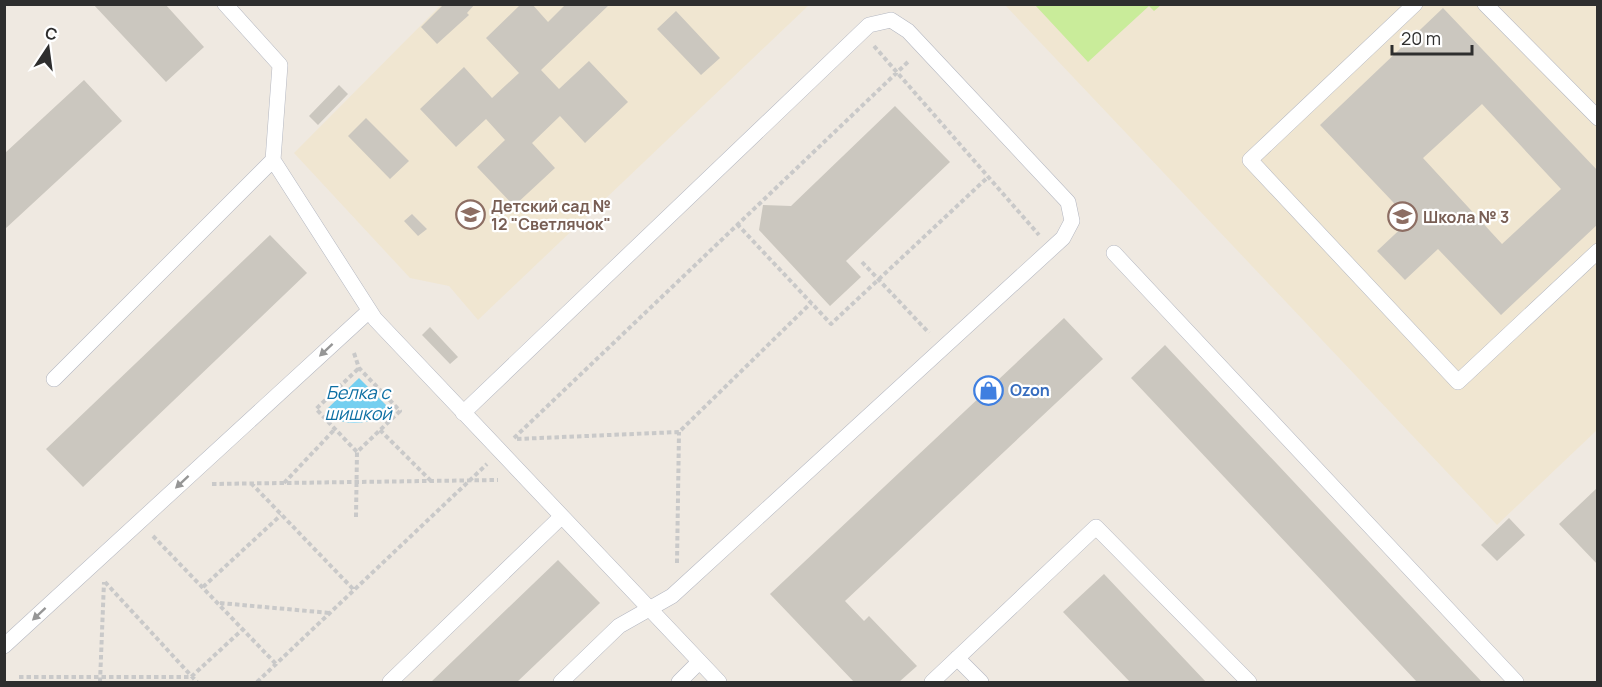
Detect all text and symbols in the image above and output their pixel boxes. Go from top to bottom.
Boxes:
north arrow [18,18,78,78]
scale bar [1392,18,1472,56]
text: С [43,21,60,45]
text: 20 m [1401,26,1441,50]
place label: Детский сад № 12 "Светлячок" [491,195,611,235]
school or university icon: Детский сад № 12 "Светлячок" [454,199,486,231]
school or university icon: Школа № 3 [1386,201,1418,233]
place label: Школа № 3 [1423,206,1509,228]
one-way arrow [319,343,334,356]
shop icon: Ozon [973,374,1005,406]
place label: Ozon [1010,379,1050,401]
water label: Белка с шишкой [324,380,393,425]
one-way arrow [175,475,190,489]
one-way arrow [32,607,47,620]

